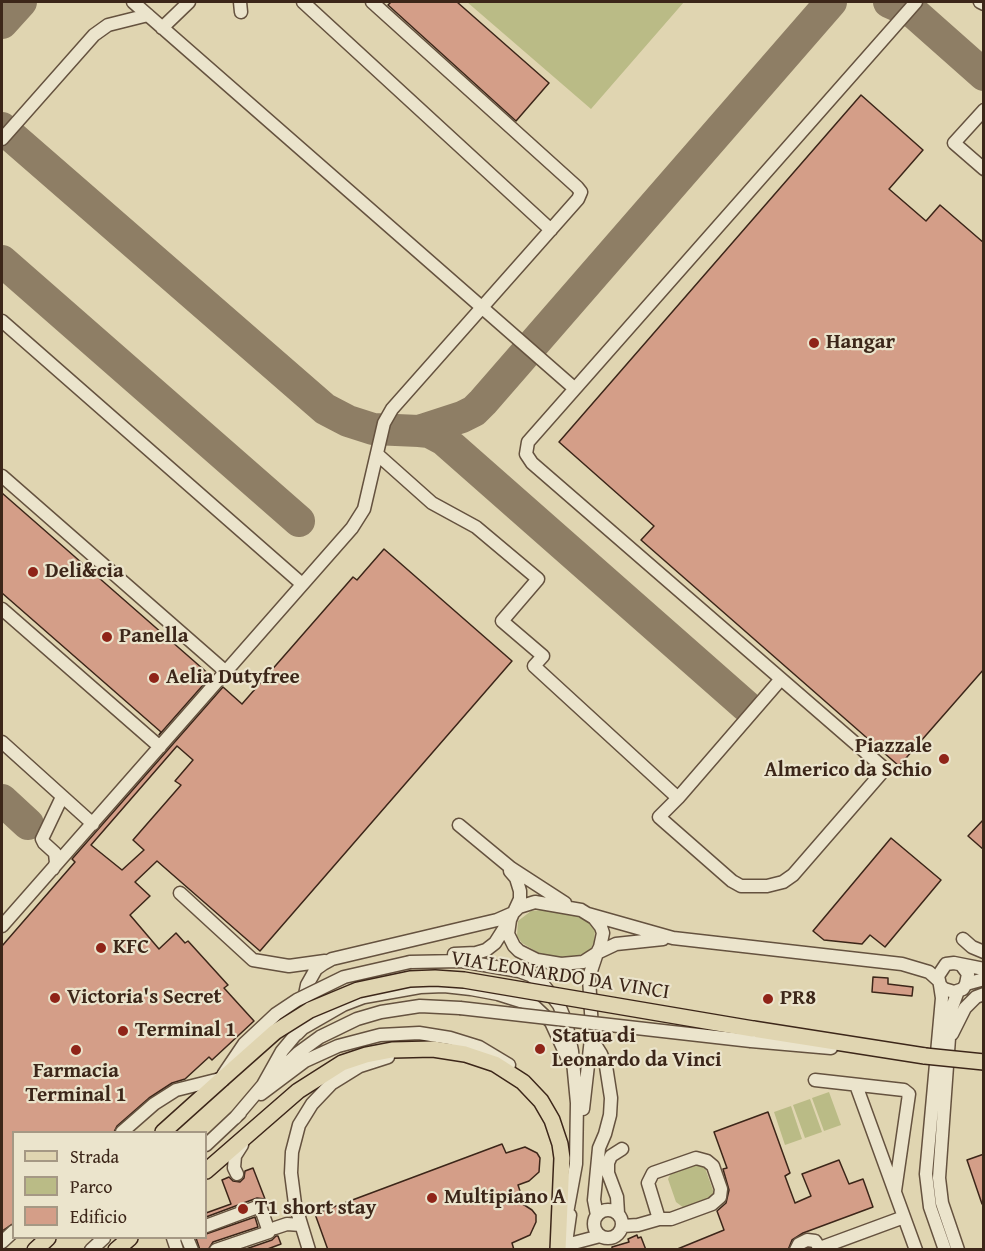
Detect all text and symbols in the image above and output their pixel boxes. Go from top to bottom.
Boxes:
place label: Hangar [826,330,895,356]
marker: Hangar [807,336,821,350]
place label: Deli&cia [45,559,124,585]
marker: Deli&cia [26,565,40,579]
place label: Panella [119,624,188,650]
marker: Panella [100,630,114,644]
place label: Aelia Dutyfree [166,665,300,691]
marker: Aelia Dutyfree [147,671,161,685]
place label: Piazzale Almerico da Schio [764,734,932,784]
marker: Piazzale Almerico da Schio [937,752,951,766]
place label: KFC [113,935,149,961]
marker: KFC [94,941,108,955]
street label: VIA LEONARDO DA VINCI [449,946,671,1006]
place label: Victoria's Secret [67,985,221,1011]
place label: PR8 [780,986,816,1012]
marker: Victoria's Secret [48,991,62,1005]
marker: PR8 [761,992,775,1006]
place label: Terminal 1 [135,1018,236,1044]
marker: Terminal 1 [116,1024,130,1038]
place label: Statua di Leonardo da Vinci [552,1024,721,1074]
marker: Statua di Leonardo da Vinci [533,1042,547,1056]
marker: Farmacia Terminal 1 [69,1043,83,1057]
place label: Farmacia Terminal 1 [25,1059,127,1109]
legend [12,1131,207,1239]
text: Strada [70,1143,119,1170]
text: Parco [70,1173,113,1200]
place label: Multipiano A [444,1185,566,1211]
marker: Multipiano A [425,1191,439,1205]
place label: T1 short stay [255,1196,376,1222]
marker: T1 short stay [236,1202,250,1216]
text: Edificio [70,1203,127,1230]

